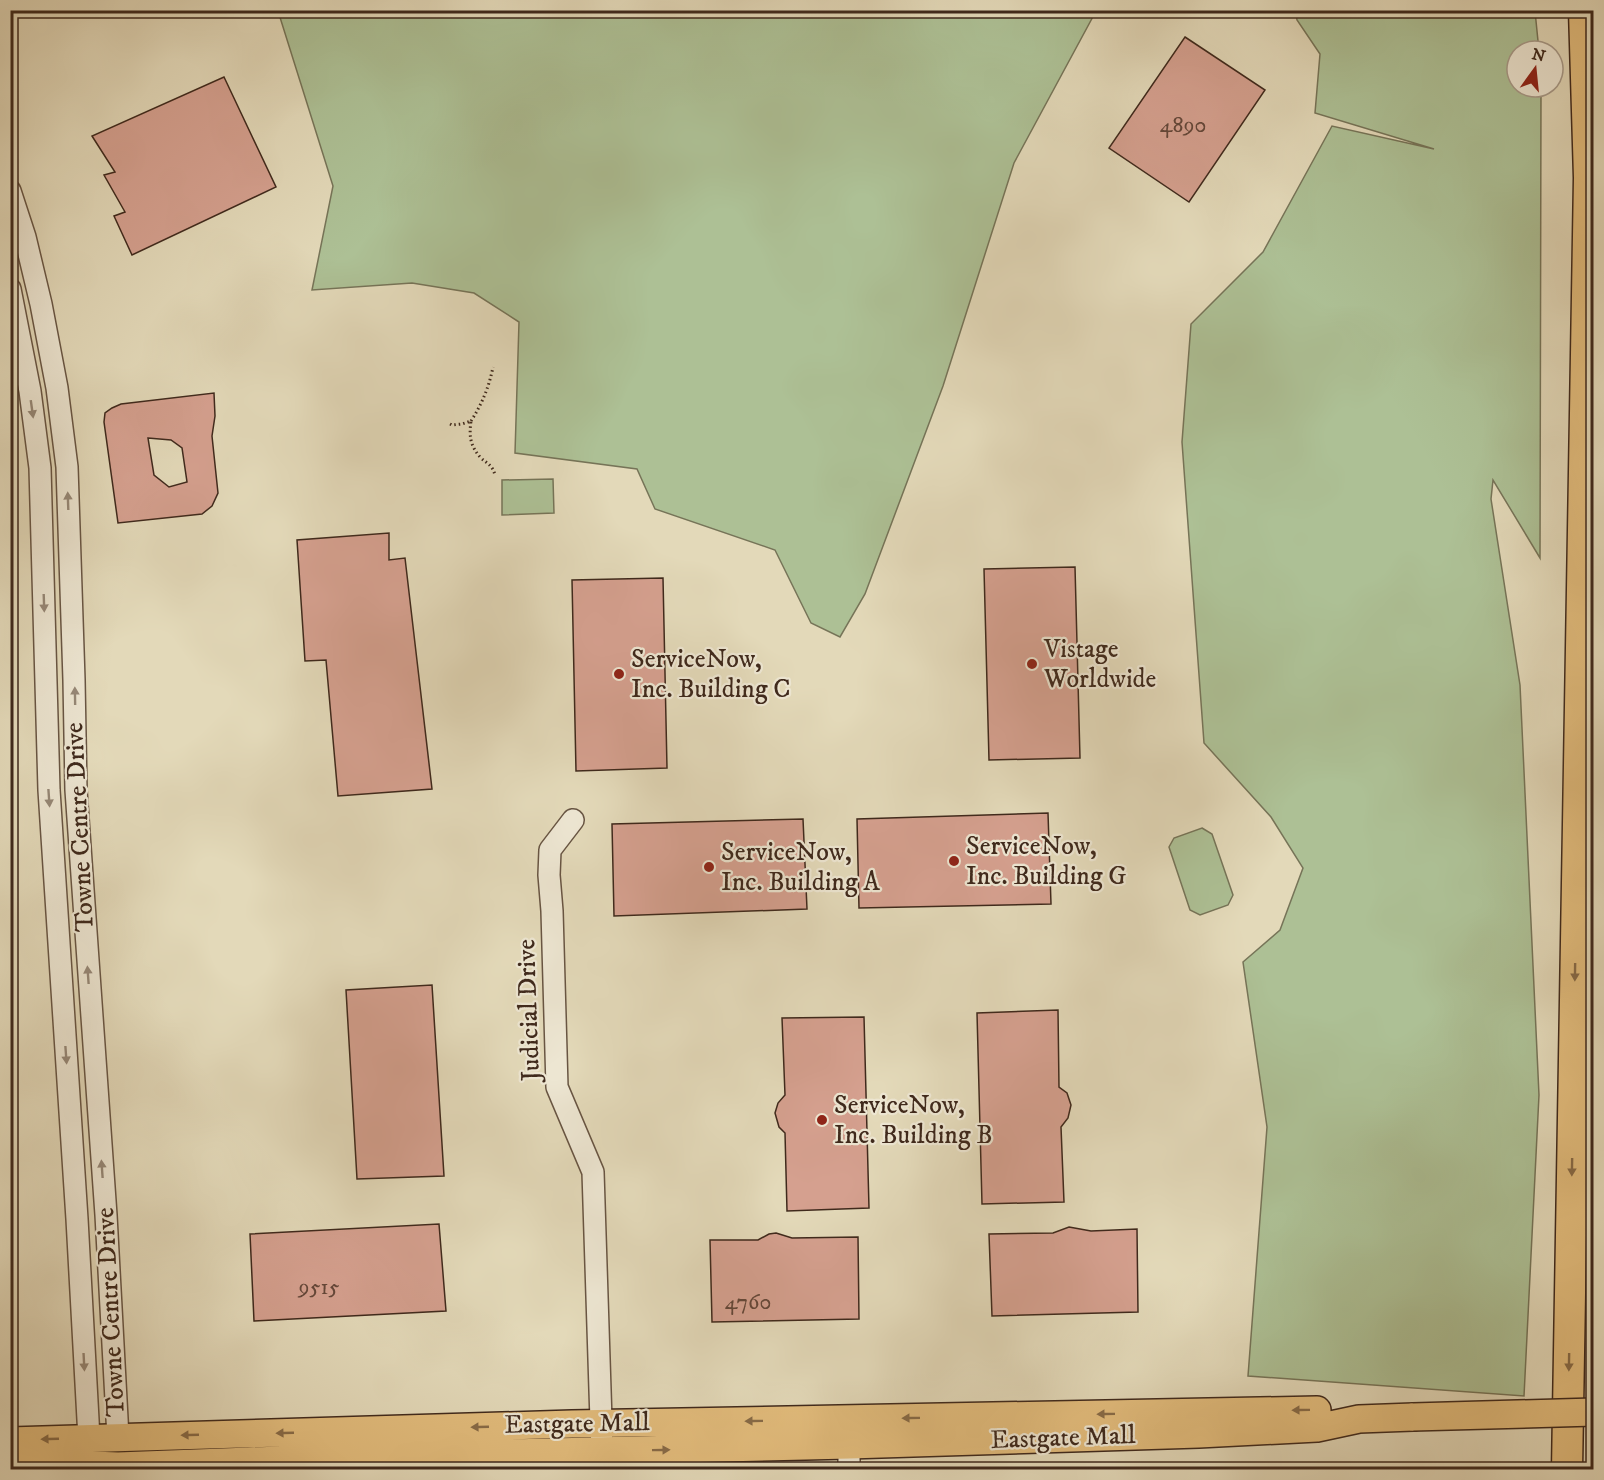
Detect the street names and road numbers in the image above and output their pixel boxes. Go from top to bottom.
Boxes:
street label: Towne Centre Drive [58,721,102,933]
street label: Judicial Drive [510,938,548,1084]
street label: Towne Centre Drive [89,1206,133,1418]
street label: Eastgate Mall [504,1406,650,1442]
street label: Eastgate Mall [990,1419,1136,1457]

